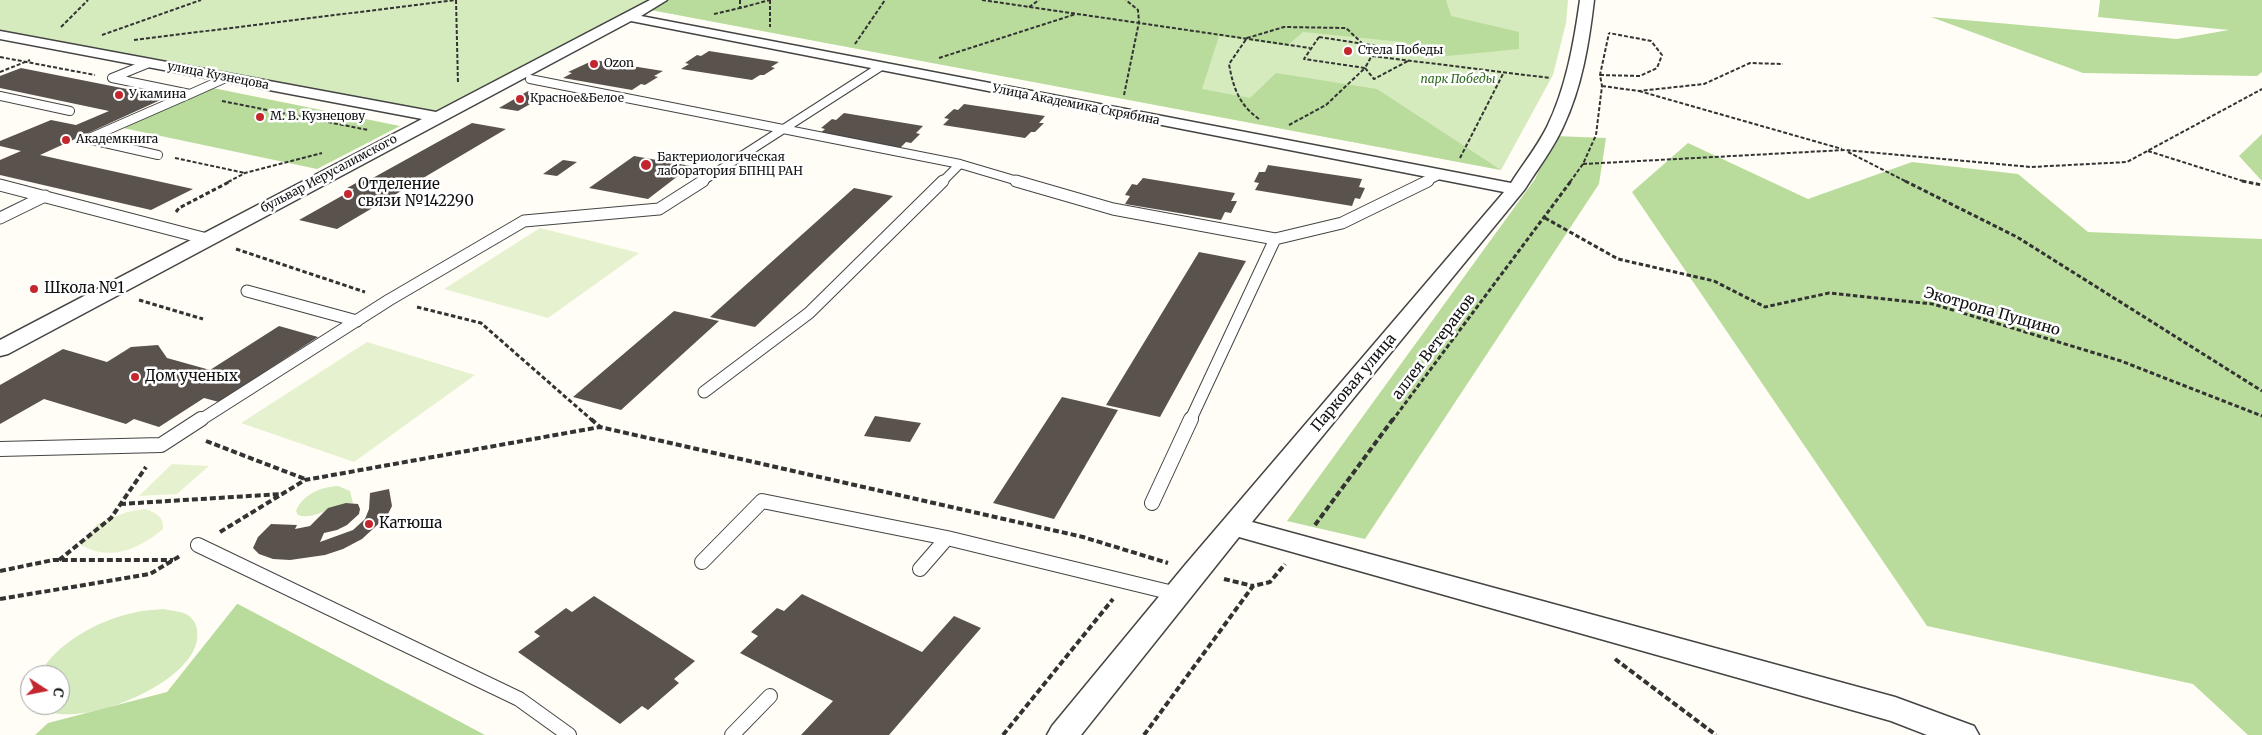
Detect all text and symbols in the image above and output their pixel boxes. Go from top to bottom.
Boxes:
place label: Стела Победы [1358,44,1443,58]
marker: Стела Победы [1342,45,1354,57]
place label: Ozon [604,57,634,71]
marker: Ozon [588,58,600,70]
street label: улица Кузнецова [166,59,270,93]
park label: парк Победы [1421,73,1495,87]
street label: Улица Академика Скрябина [991,82,1161,128]
place label: У камина [129,88,186,102]
marker: У камина [113,89,125,101]
place label: Красное&Белое [530,92,624,106]
marker: Красное&Белое [514,93,526,105]
place label: М. В. Кузнецову [270,110,365,124]
marker: М. В. Кузнецову [254,111,266,123]
street label: бульвар Иерусалимского [258,132,400,216]
place label: Академкнига [76,133,158,147]
marker: Академкнига [60,134,72,146]
place label: Бактериологическая лаборатория БПНЦ РАН [657,151,803,179]
marker: Бактериологическая лаборатория БПНЦ РАН [639,158,653,172]
place label: Отделение связи №142290 [358,176,474,211]
marker: Отделение связи №142290 [342,188,354,200]
place label: Школа №1 [44,280,124,298]
marker: Школа №1 [28,283,40,295]
street label: Экотропа Пущино [1922,284,2062,340]
street label: аллея Ветеранов [1389,291,1479,403]
street label: Парковая улица [1308,330,1400,436]
place label: Дом ученых [145,368,238,386]
marker: Дом ученых [129,371,141,383]
place label: Катюша [379,515,442,533]
marker: Катюша [363,518,375,530]
north arrow [20,665,70,715]
text: С [49,686,68,699]

